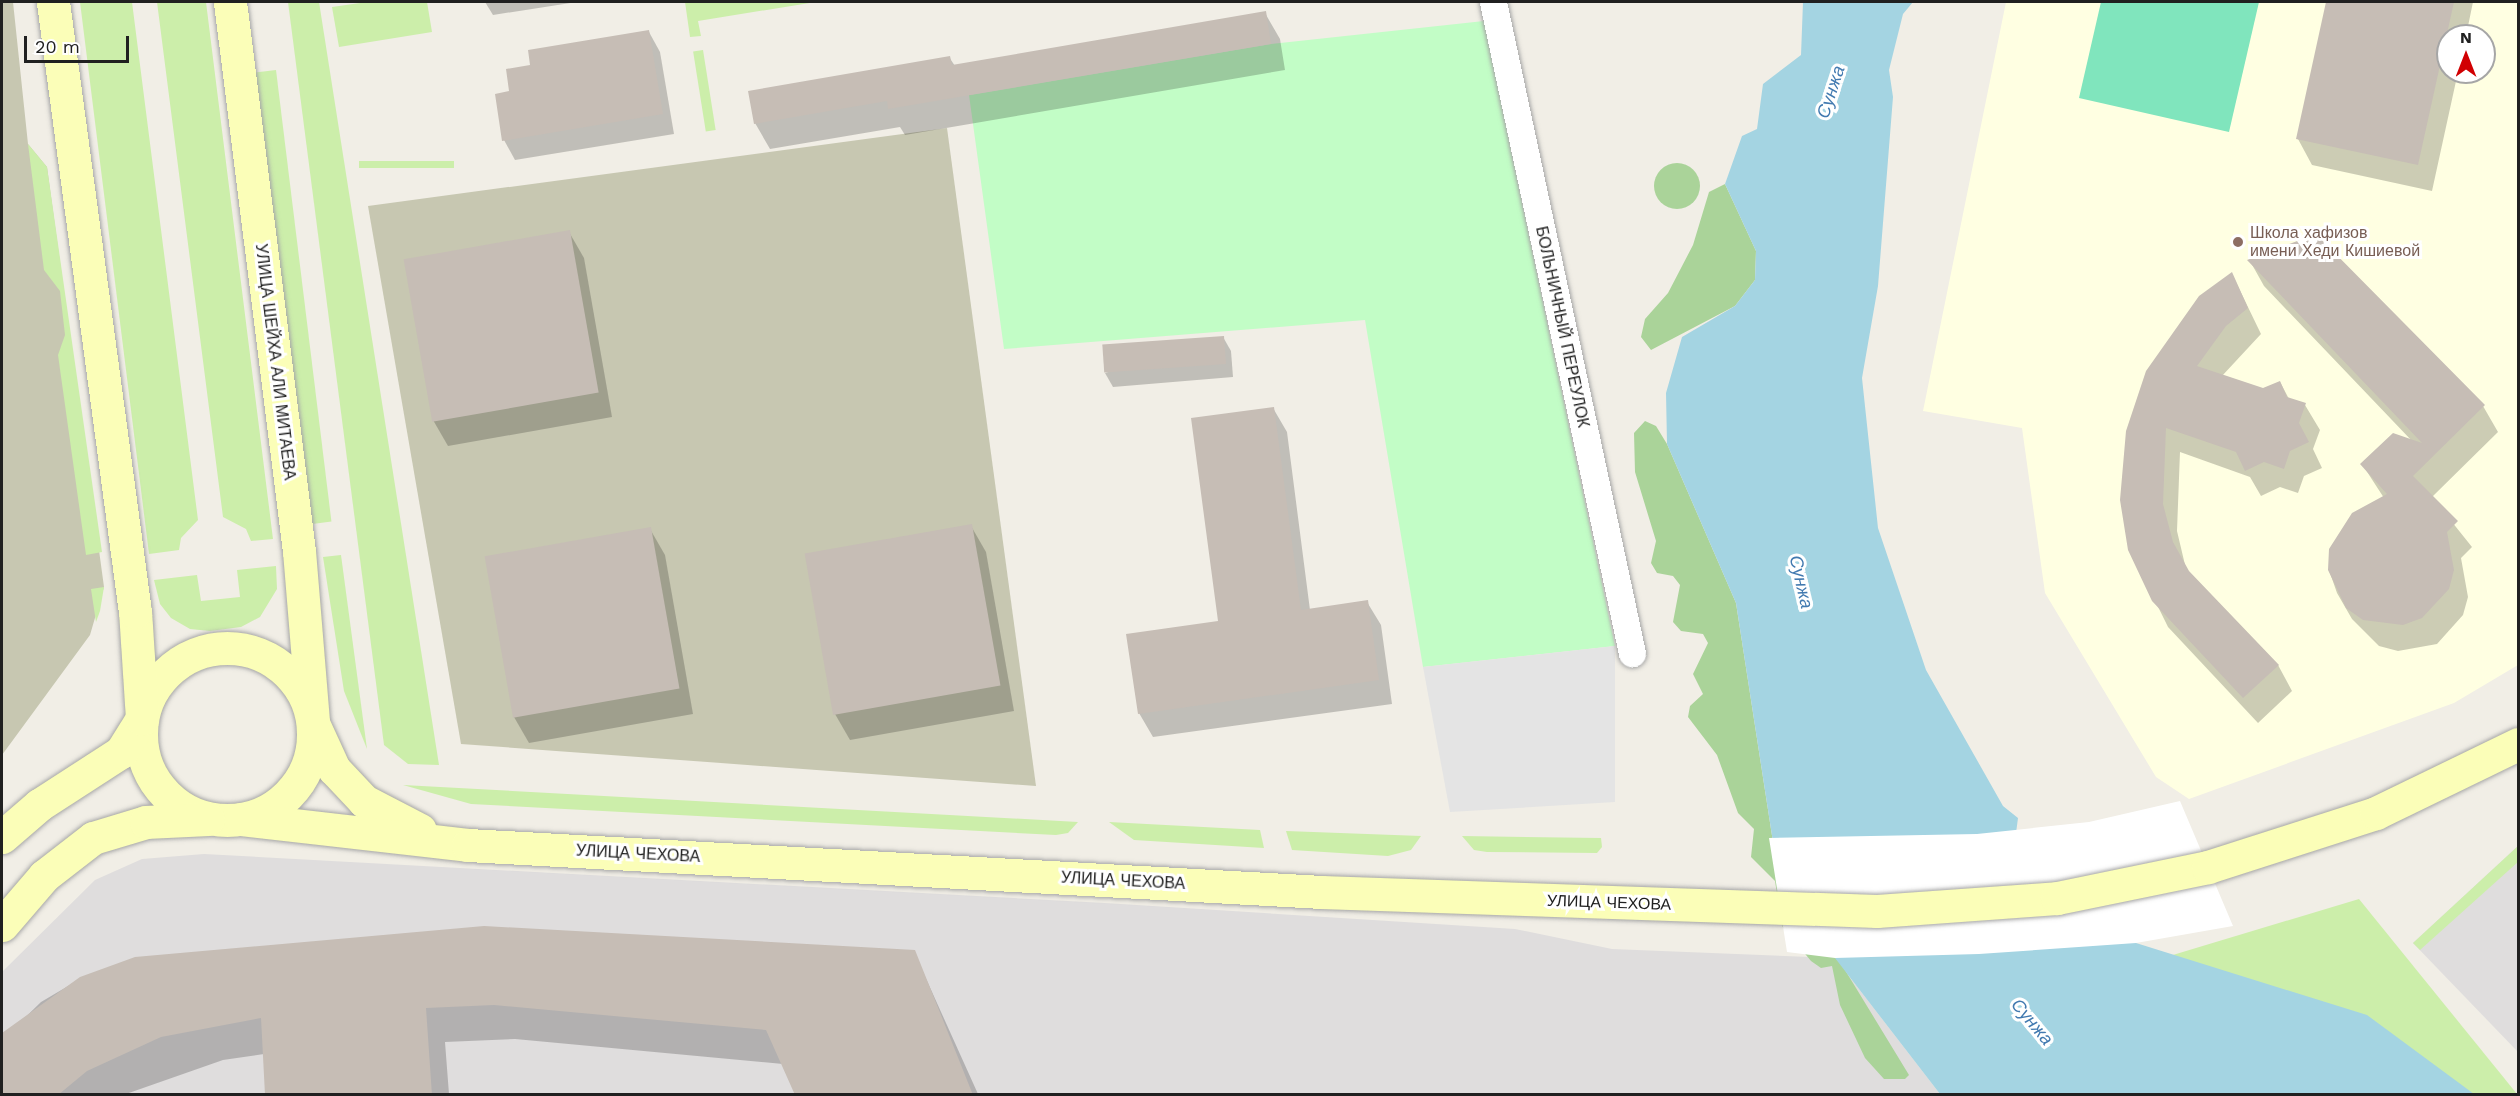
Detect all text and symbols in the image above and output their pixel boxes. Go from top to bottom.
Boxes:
scale bar [27,24,132,62]
north arrow [2436,24,2496,84]
text: N [2460,28,2472,47]
text: 20 m [35,36,80,57]
water label: Сунжа [1812,63,1850,121]
place label: Школа хафизов имени Хеди Кишиевой [2250,223,2420,261]
street label: БОЛЬНИЧНЫЙ ПЕРЕУЛОК [1531,225,1593,429]
marker: Школа хафизов имени Хеди Кишиевой [2231,235,2245,249]
street label: УЛИЦА ШЕЙХА АЛИ МИТАЕВА [251,243,299,481]
water label: Сунжа [1784,553,1818,611]
street label: УЛИЦА ЧЕХОВА [575,841,701,867]
street label: УЛИЦА ЧЕХОВА [1060,868,1186,894]
street label: УЛИЦА ЧЕХОВА [1547,891,1671,915]
water label: Сунжа [2006,994,2058,1050]

